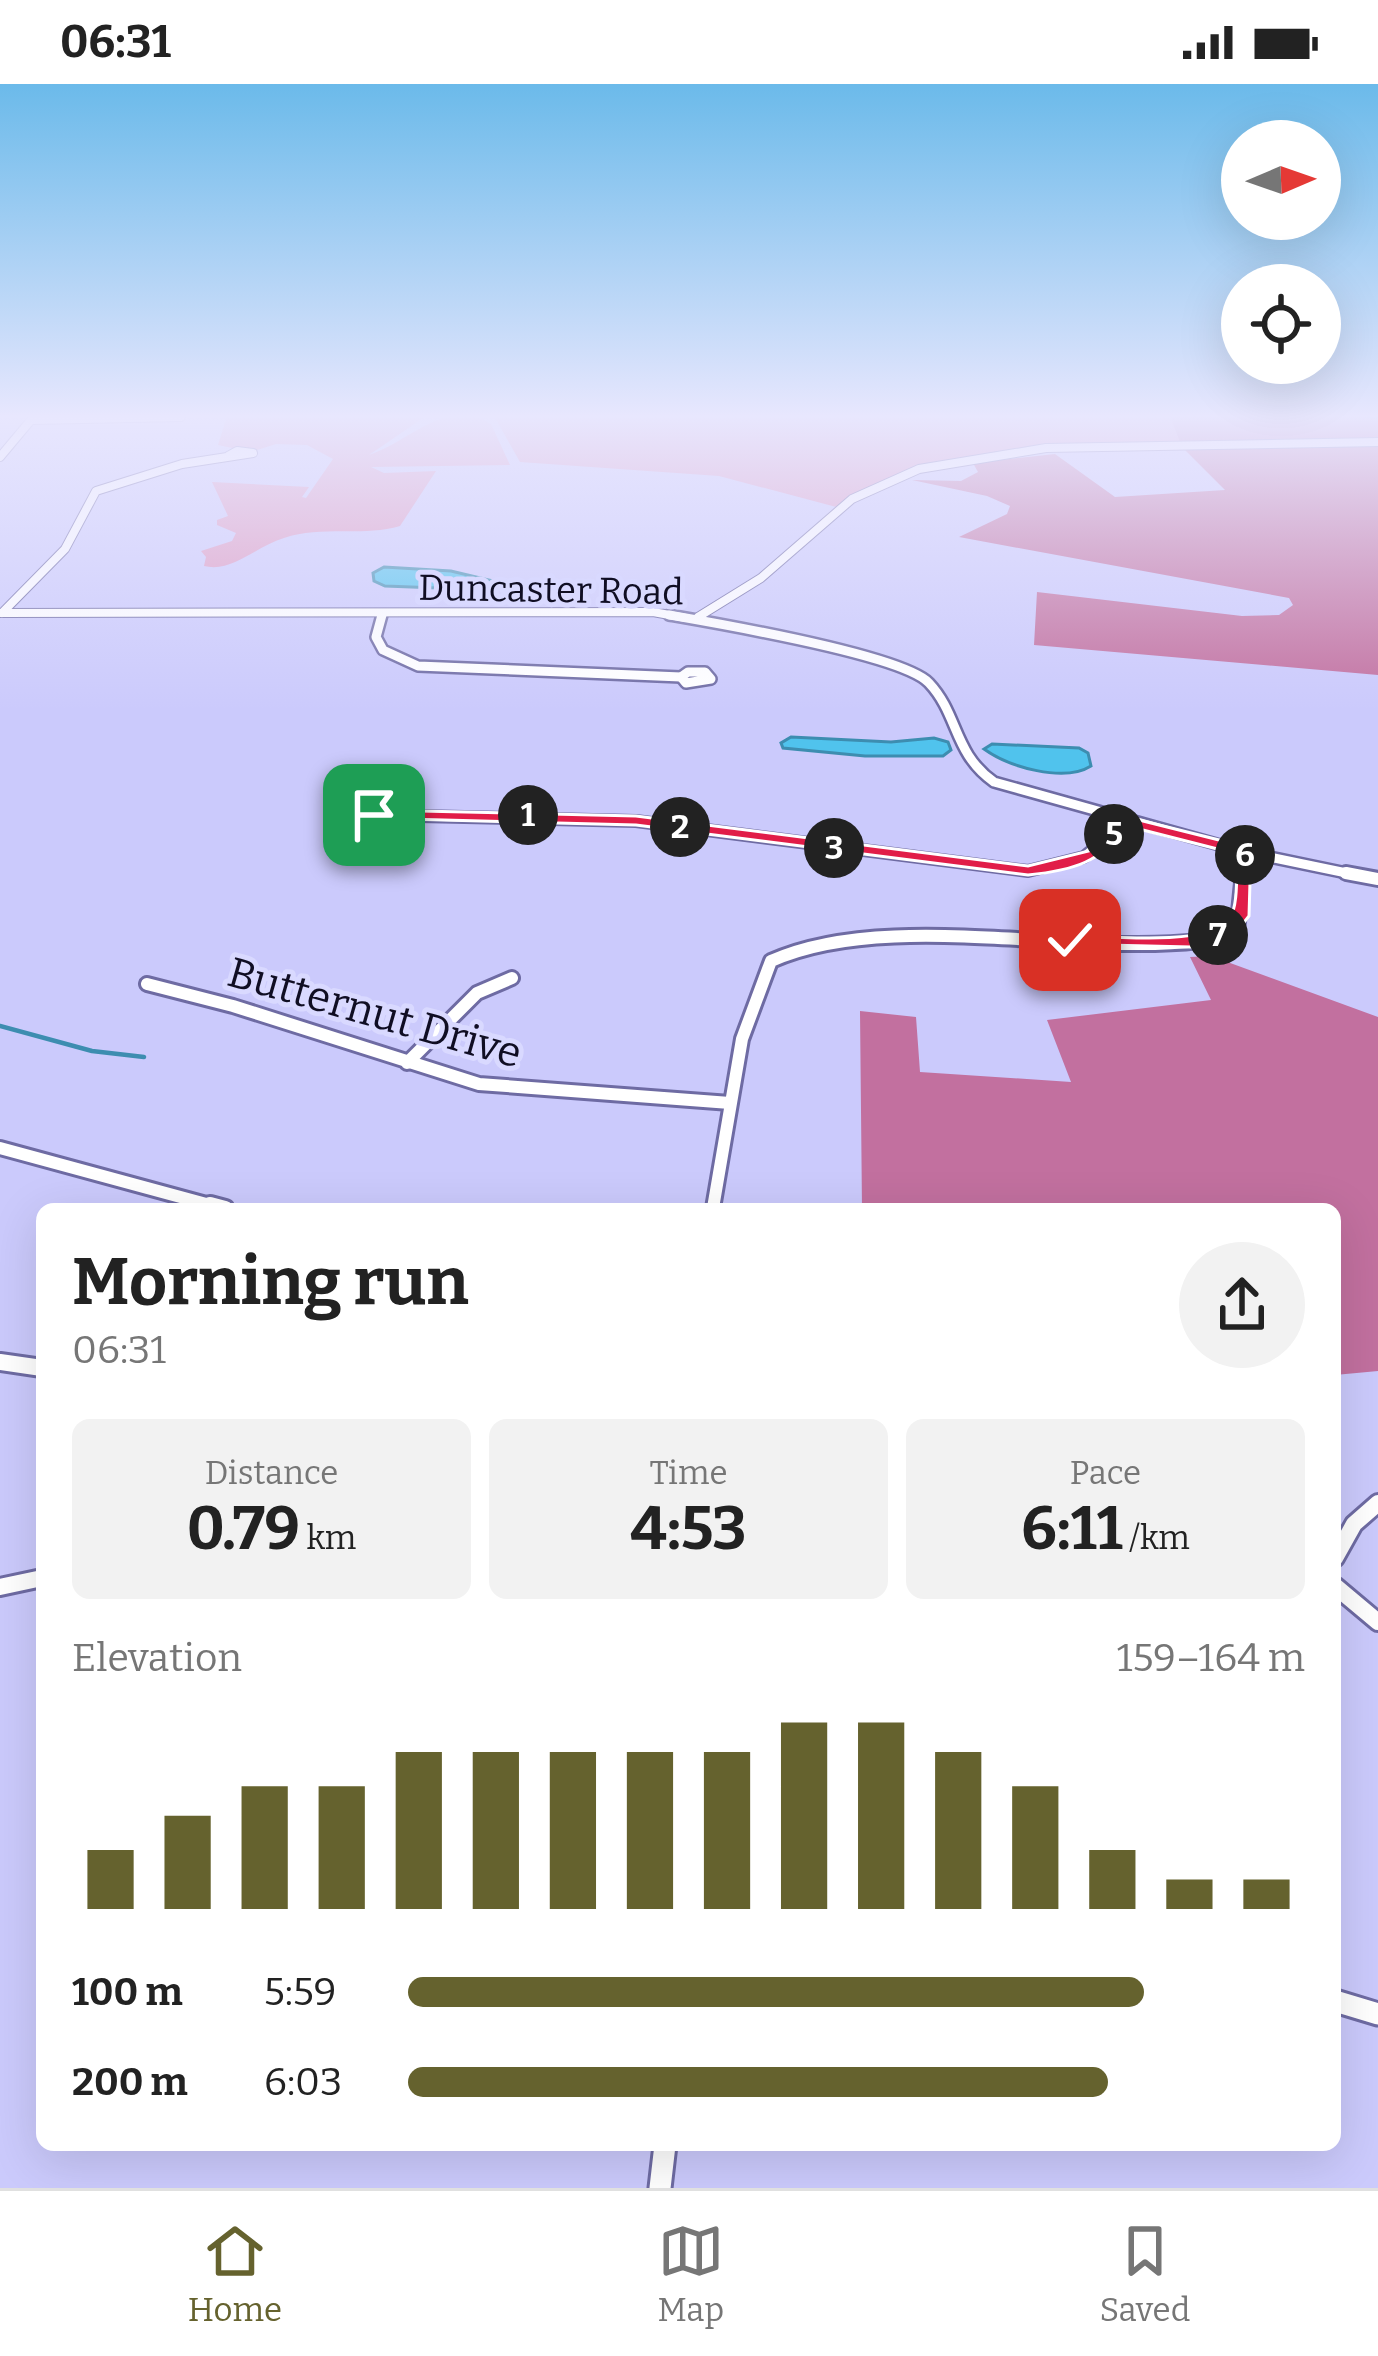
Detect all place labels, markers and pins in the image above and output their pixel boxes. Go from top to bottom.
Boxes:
pin [323,764,425,866]
pin: 1 [498,785,558,845]
pin: 2 [650,797,710,857]
pin: 5 [1084,804,1144,864]
pin: 3 [804,818,864,878]
pin: 6 [1215,825,1275,885]
pin [1019,889,1121,991]
pin: 7 [1188,905,1248,965]

